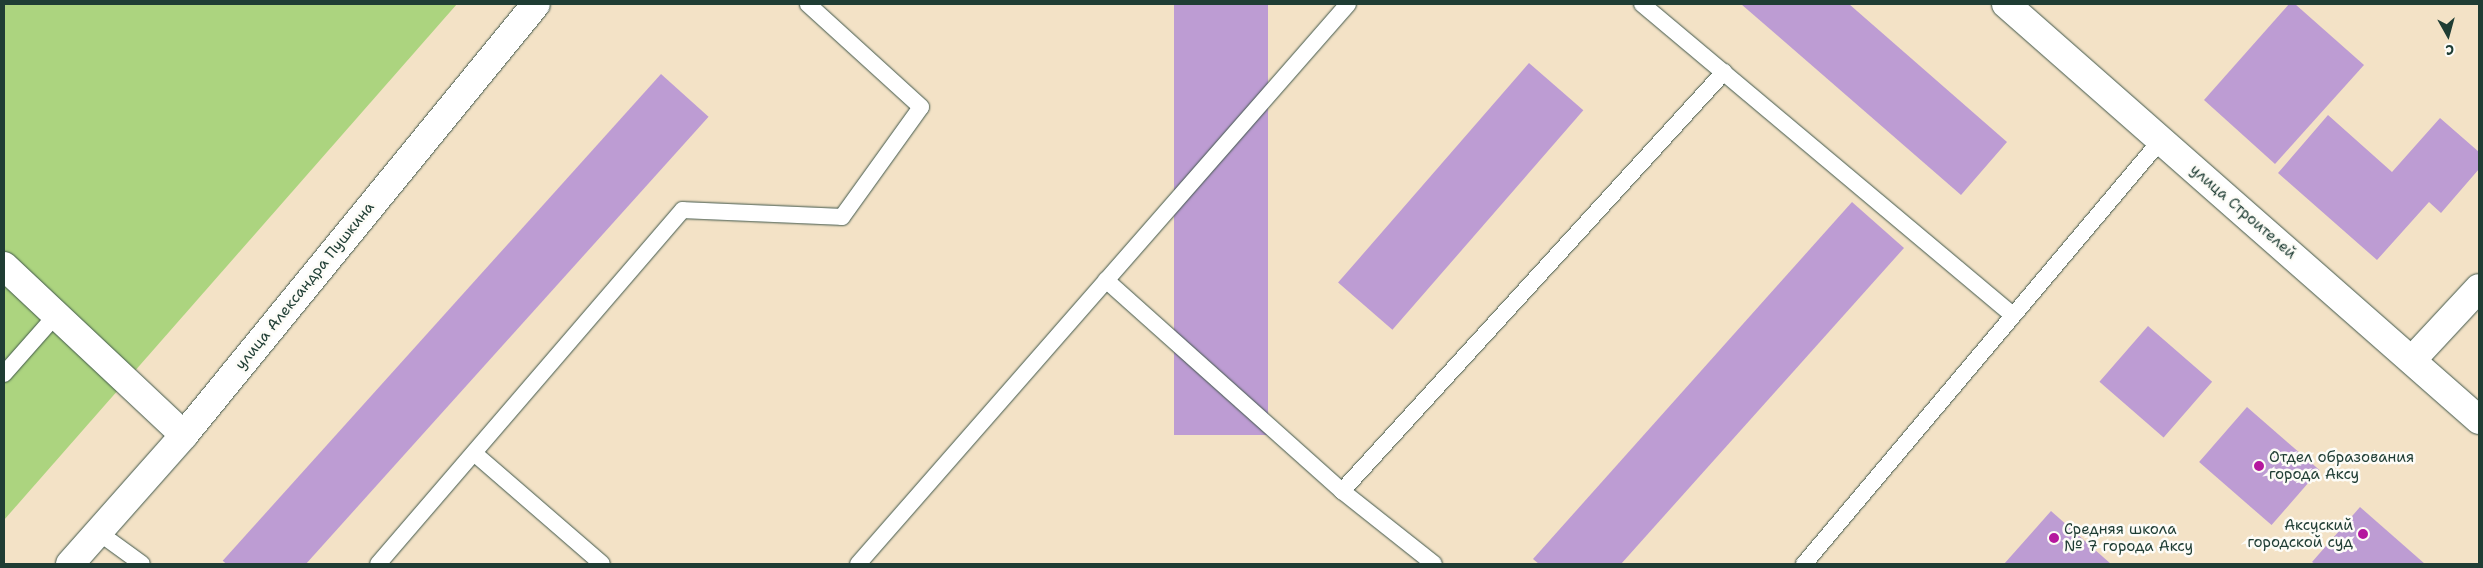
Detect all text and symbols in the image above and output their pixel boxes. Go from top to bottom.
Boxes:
north arrow [2423,10,2473,60]
text: С [2444,40,2455,59]
street label: улица Строителей [2186,161,2300,263]
street label: улица Александра Пушкина [232,198,378,374]
place label: Отдел образования города Аксу [2269,448,2414,483]
marker: Отдел образования города Аксу [2253,460,2265,472]
place label: Аксуский городской суд [2247,516,2353,551]
place label: Средняя школа № 7 города Аксу [2064,520,2193,555]
marker: Аксуский городской суд [2357,528,2369,540]
marker: Средняя школа № 7 города Аксу [2048,532,2060,544]

